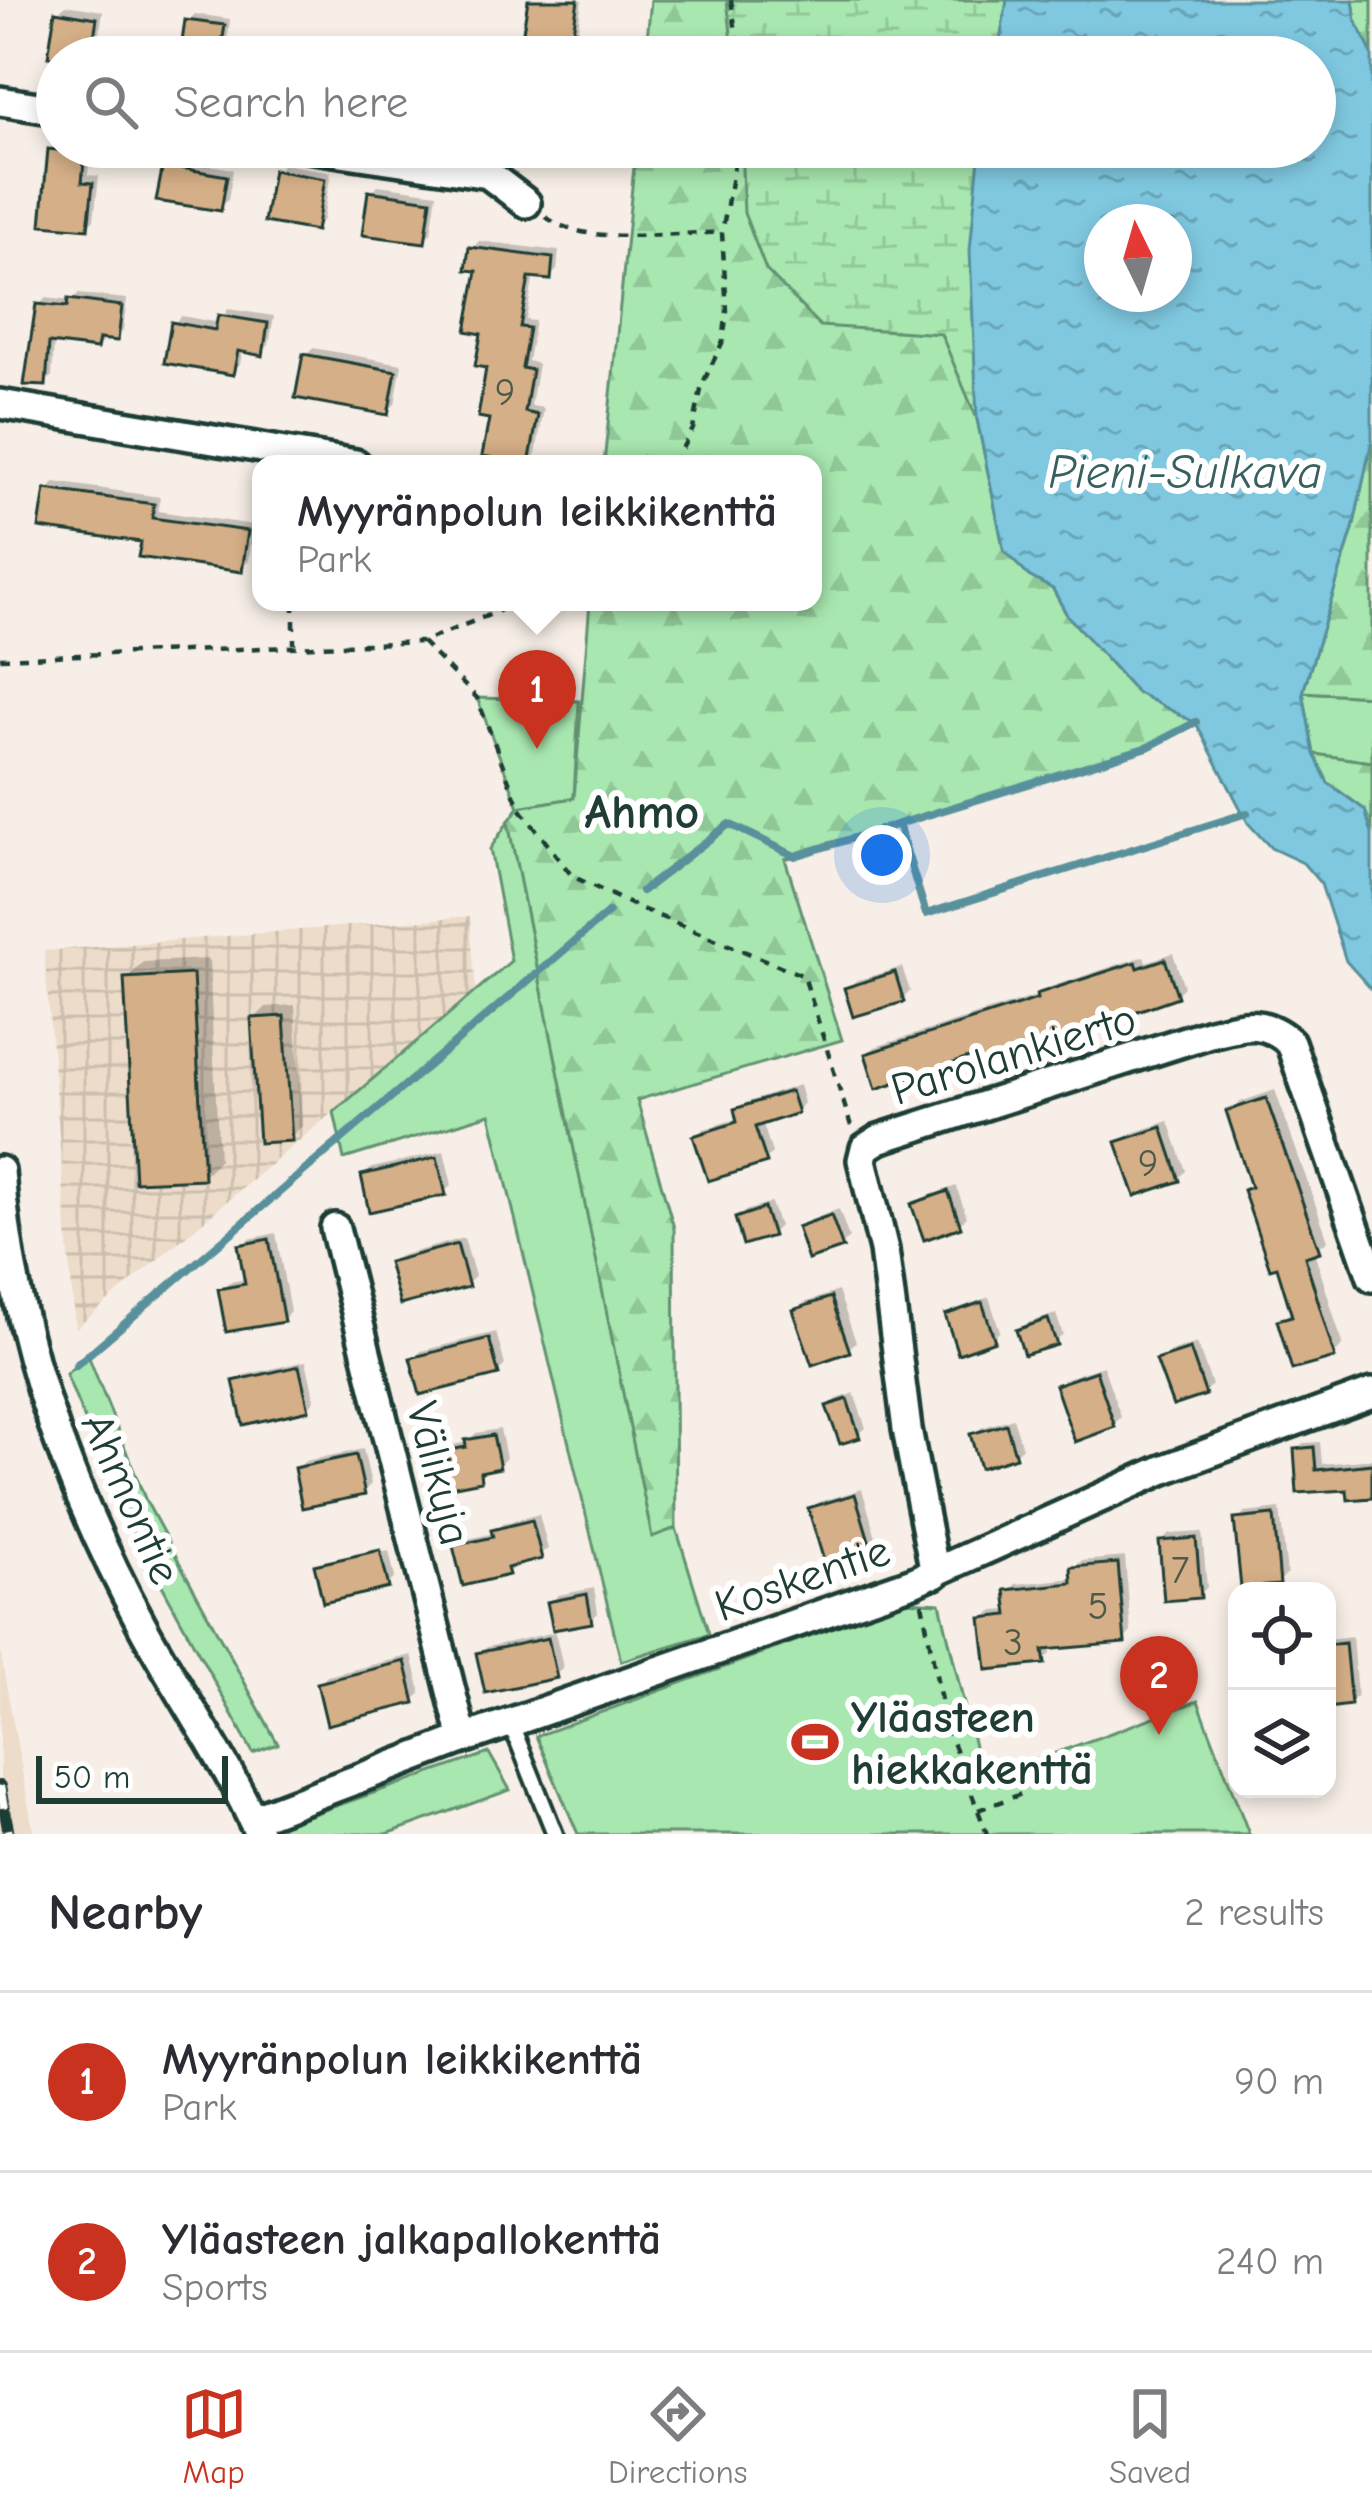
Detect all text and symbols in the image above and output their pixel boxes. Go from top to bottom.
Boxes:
search box [36,36,1336,168]
icon: search [78,69,144,135]
text: Search here [174,76,408,128]
north arrow [1084,204,1192,312]
house number: 9 [495,370,515,415]
water label: Pieni-Sulkava [1048,445,1322,500]
popup [252,455,822,611]
text: Myyränpolun leikkikenttä [297,485,777,537]
text: Park [297,537,372,582]
pin: 1 [498,650,576,749]
district label: Ahmo [585,785,699,840]
your location [852,825,912,885]
street label: Parolankierto [885,992,1142,1116]
house number: 9 [1138,1141,1158,1186]
street label: Välikuja [396,1396,482,1550]
street label: Ahmontie [70,1405,192,1592]
street label: Koskentie [708,1524,897,1632]
house number: 7 [1171,1548,1189,1593]
map controls [1228,1582,1336,1798]
button: locate [1228,1582,1336,1690]
house number: 5 [1087,1584,1109,1629]
house number: 3 [1003,1620,1023,1665]
pin: 2 [1120,1636,1198,1735]
button: layers [1228,1690,1336,1798]
place label: Yläasteen hiekkakenttä [851,1691,1093,1795]
sports icon: Yläasteen hiekkakenttä [790,1717,840,1767]
scale bar [36,1750,228,1803]
text: 50 m [54,1758,130,1796]
text: Nearby [48,1883,202,1942]
text: 2 results [1184,1890,1324,1935]
text: Myyränpolun leikkikenttä [162,2033,642,2085]
text: 1 [79,2059,95,2104]
text: 90 m [1234,2059,1324,2104]
text: Park [162,2085,237,2130]
text: Yläasteen jalkapallokenttä [162,2213,661,2265]
text: 2 [77,2239,97,2284]
text: 240 m [1216,2239,1324,2284]
text: Sports [162,2265,268,2310]
tab: Map [181,2381,247,2491]
tab: Directions [608,2381,748,2491]
tab: Saved [1109,2381,1191,2491]

